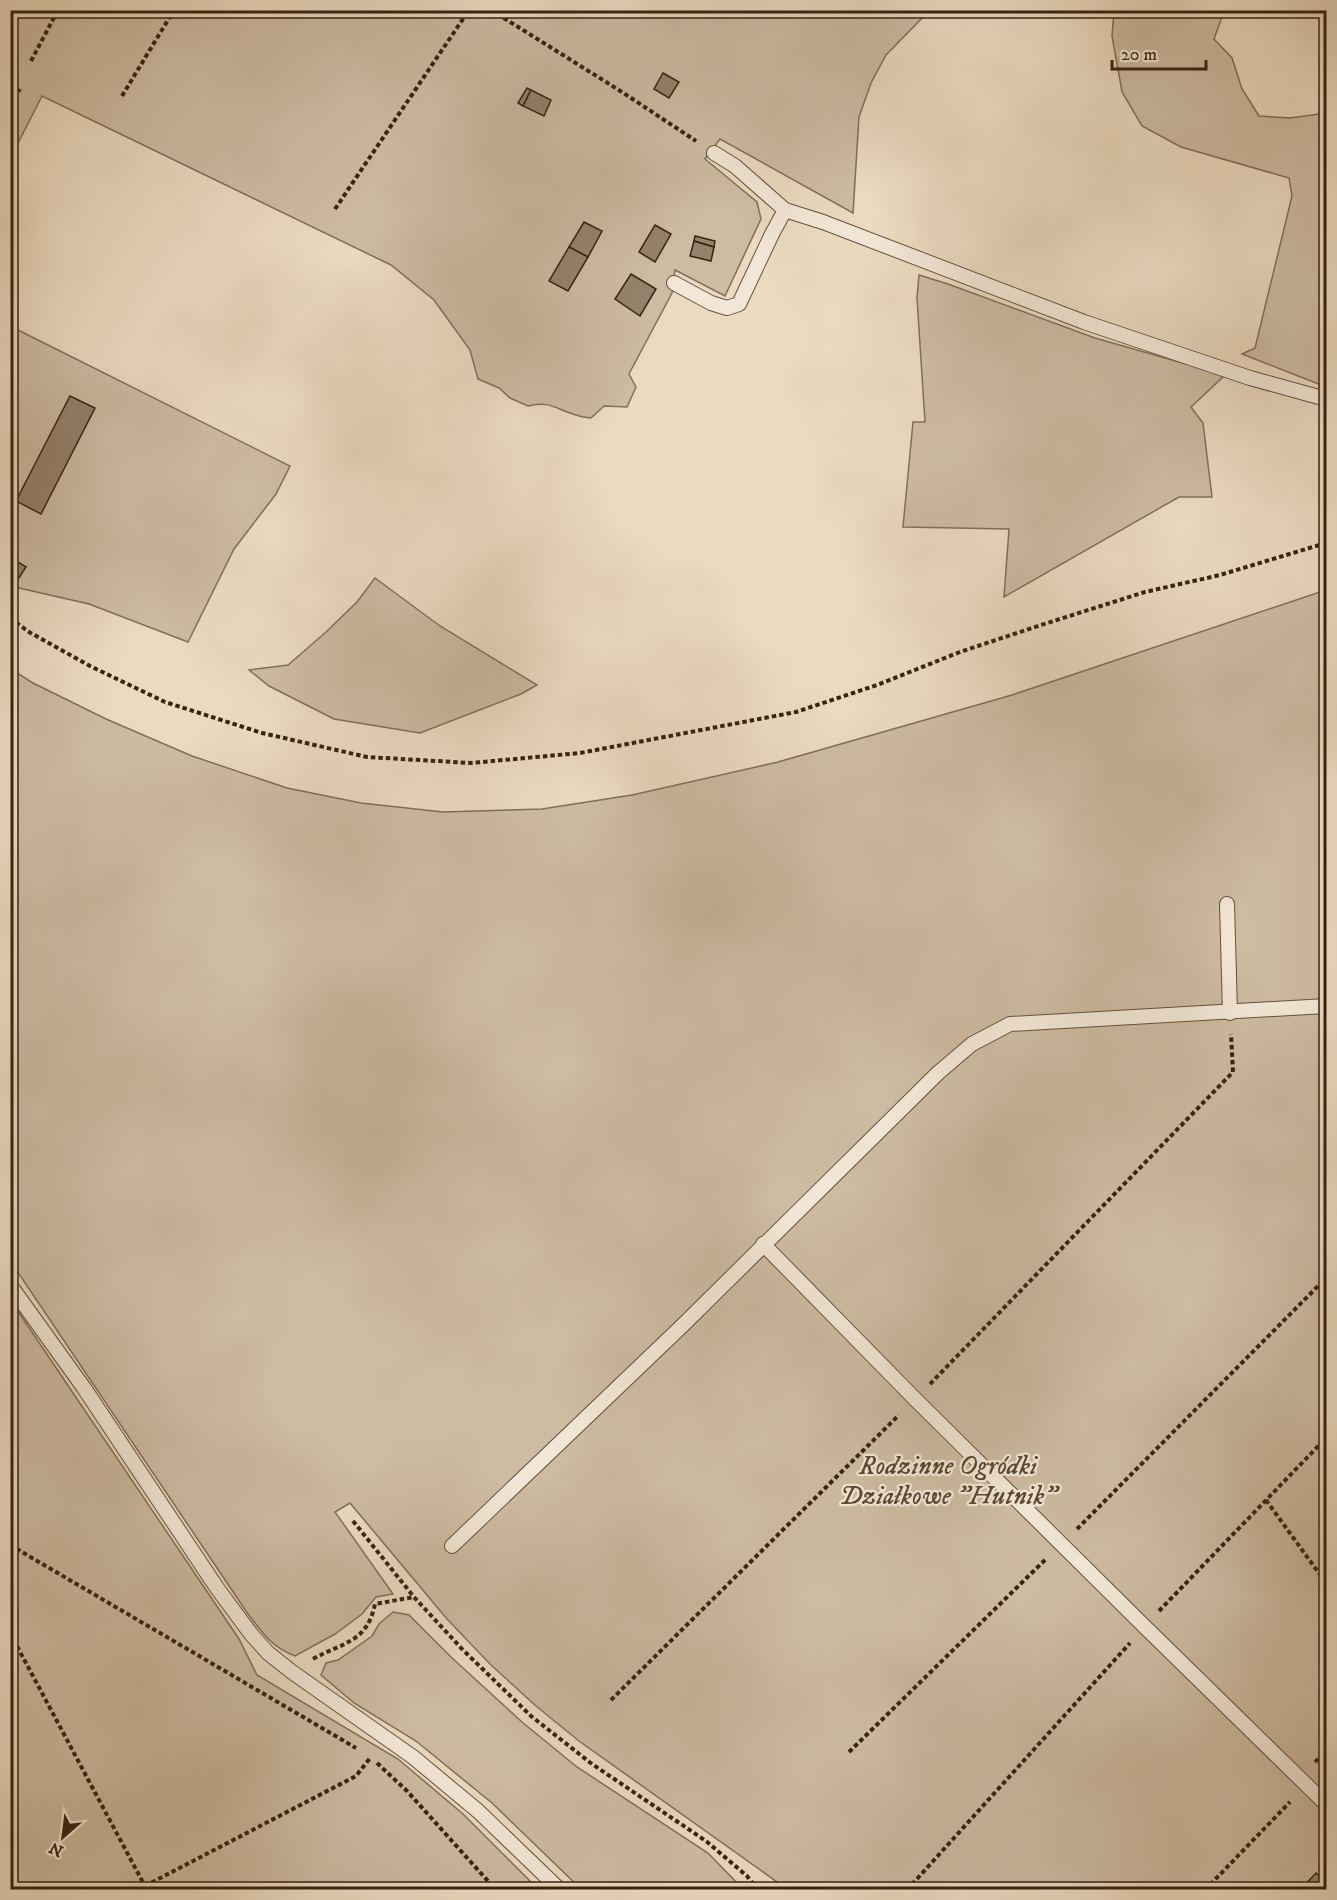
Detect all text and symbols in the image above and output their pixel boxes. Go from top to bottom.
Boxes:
scale bar [1112,33,1206,71]
text: 20 m [1121,44,1157,66]
park label: Rodzinne Ogródki Działkowe "Hutnik" [839,1450,1060,1513]
north arrow [33,1807,93,1867]
text: N [46,1837,67,1861]

